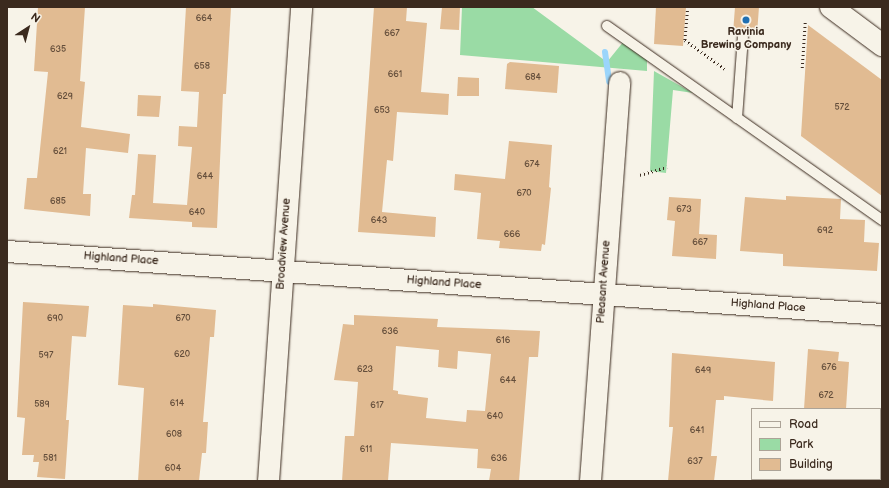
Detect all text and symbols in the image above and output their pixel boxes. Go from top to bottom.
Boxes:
north arrow [8,8,48,48]
text: N [28,10,43,26]
house number: 664 [196,14,212,24]
marker: Ravinia Brewing Company [741,15,751,25]
place label: Ravinia Brewing Company [701,26,791,52]
house number: 667 [384,29,400,39]
house number: 635 [50,45,66,55]
house number: 658 [194,62,210,72]
house number: 661 [388,70,402,80]
house number: 684 [525,73,541,83]
house number: 629 [57,92,73,102]
house number: 572 [835,103,849,113]
house number: 653 [374,106,390,116]
house number: 621 [53,147,67,157]
house number: 674 [524,160,540,170]
house number: 644 [197,172,213,182]
house number: 670 [516,189,532,199]
house number: 685 [50,197,66,207]
street label: Broadview Avenue [274,198,294,290]
house number: 673 [676,205,692,215]
house number: 640 [189,208,205,218]
house number: 643 [371,216,387,226]
house number: 692 [817,226,833,236]
house number: 666 [504,230,520,240]
house number: 667 [692,238,708,248]
street label: Pleasant Avenue [595,240,613,324]
street label: Highland Place [83,250,159,268]
street label: Highland Place [406,274,482,292]
street label: Highland Place [730,297,806,315]
house number: 690 [47,314,63,324]
house number: 670 [175,314,191,324]
house number: 636 [382,327,398,337]
house number: 616 [496,336,510,346]
house number: 620 [174,350,190,360]
house number: 597 [39,351,53,361]
house number: 676 [821,363,837,373]
house number: 623 [357,365,373,375]
house number: 649 [695,366,711,376]
house number: 644 [500,376,516,386]
house number: 672 [818,391,834,401]
house number: 614 [170,399,184,409]
house number: 589 [34,400,50,410]
house number: 617 [370,401,384,411]
legend [751,408,881,480]
house number: 640 [487,412,503,422]
text: Road [789,417,818,432]
house number: 641 [690,426,704,436]
house number: 608 [166,430,182,440]
text: Park [789,437,813,452]
house number: 611 [360,445,372,455]
house number: 581 [43,454,57,464]
house number: 636 [491,454,507,464]
house number: 637 [687,457,703,467]
text: Building [789,457,833,472]
house number: 604 [165,464,181,474]

